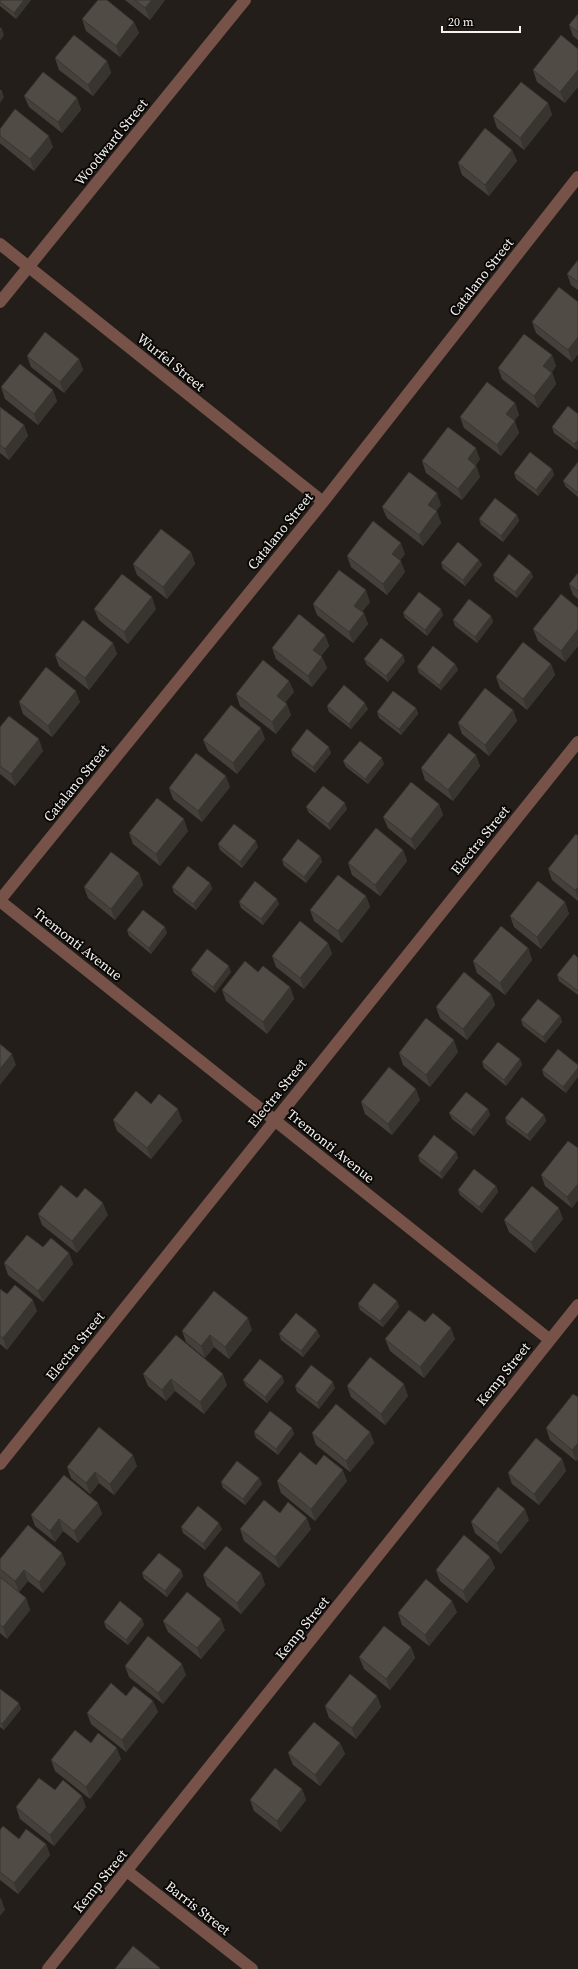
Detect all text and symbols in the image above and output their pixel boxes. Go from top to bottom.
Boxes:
scale bar [442,8,520,34]
text: 20 m [448,14,474,30]
street label: Woodward Street [70,94,153,190]
street label: Catalano Street [444,233,518,320]
street label: Wurfel Street [133,328,210,396]
street label: Catalano Street [243,488,318,574]
street label: Catalano Street [39,740,114,826]
street label: Electra Street [446,801,514,879]
street label: Tremonti Avenue [29,903,127,985]
street label: Electra Street [243,1054,311,1132]
street label: Tremonti Avenue [283,1104,379,1188]
street label: Electra Street [41,1307,109,1385]
street label: Kemp Street [471,1338,535,1410]
street label: Kemp Street [270,1592,334,1664]
street label: Kemp Street [68,1845,132,1917]
street label: Barris Street [161,1876,235,1940]

